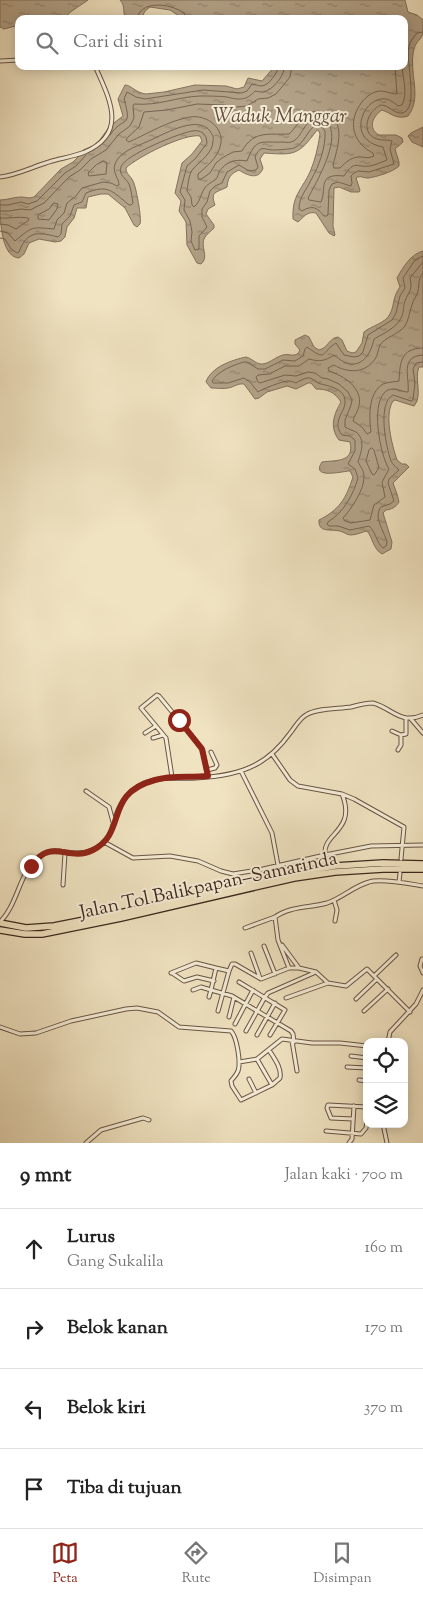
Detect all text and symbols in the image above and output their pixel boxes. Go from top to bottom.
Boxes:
search box [15,15,408,70]
icon: search [33,29,61,57]
text: Cari di sini [73,29,163,56]
water label: Waduk Manggar [213,103,347,132]
route start [168,709,191,732]
street label: Jalan Tol Balikpapan–Samarinda [76,846,340,927]
route end [20,855,43,878]
map controls [363,1038,408,1128]
button: locate [363,1038,408,1083]
button: layers [363,1083,408,1128]
text: 9 mnt [20,1161,71,1191]
text: Jalan kaki · 700 m [285,1164,403,1187]
text: Lurus [67,1224,115,1251]
icon: ahead [20,1235,48,1263]
text: 160 m [365,1237,403,1260]
text: Gang Sukalila [67,1251,164,1274]
icon: right [20,1315,48,1343]
text: Belok kanan [67,1315,168,1342]
text: 170 m [365,1317,403,1340]
icon: left [20,1395,48,1423]
text: Belok kiri [67,1395,146,1422]
text: 370 m [364,1397,403,1420]
icon: arrive [20,1475,48,1503]
text: Tiba di tujuan [67,1475,182,1502]
tab: Peta [51,1539,79,1589]
tab: Rute [182,1539,211,1589]
tab: Disimpan [313,1539,372,1589]

